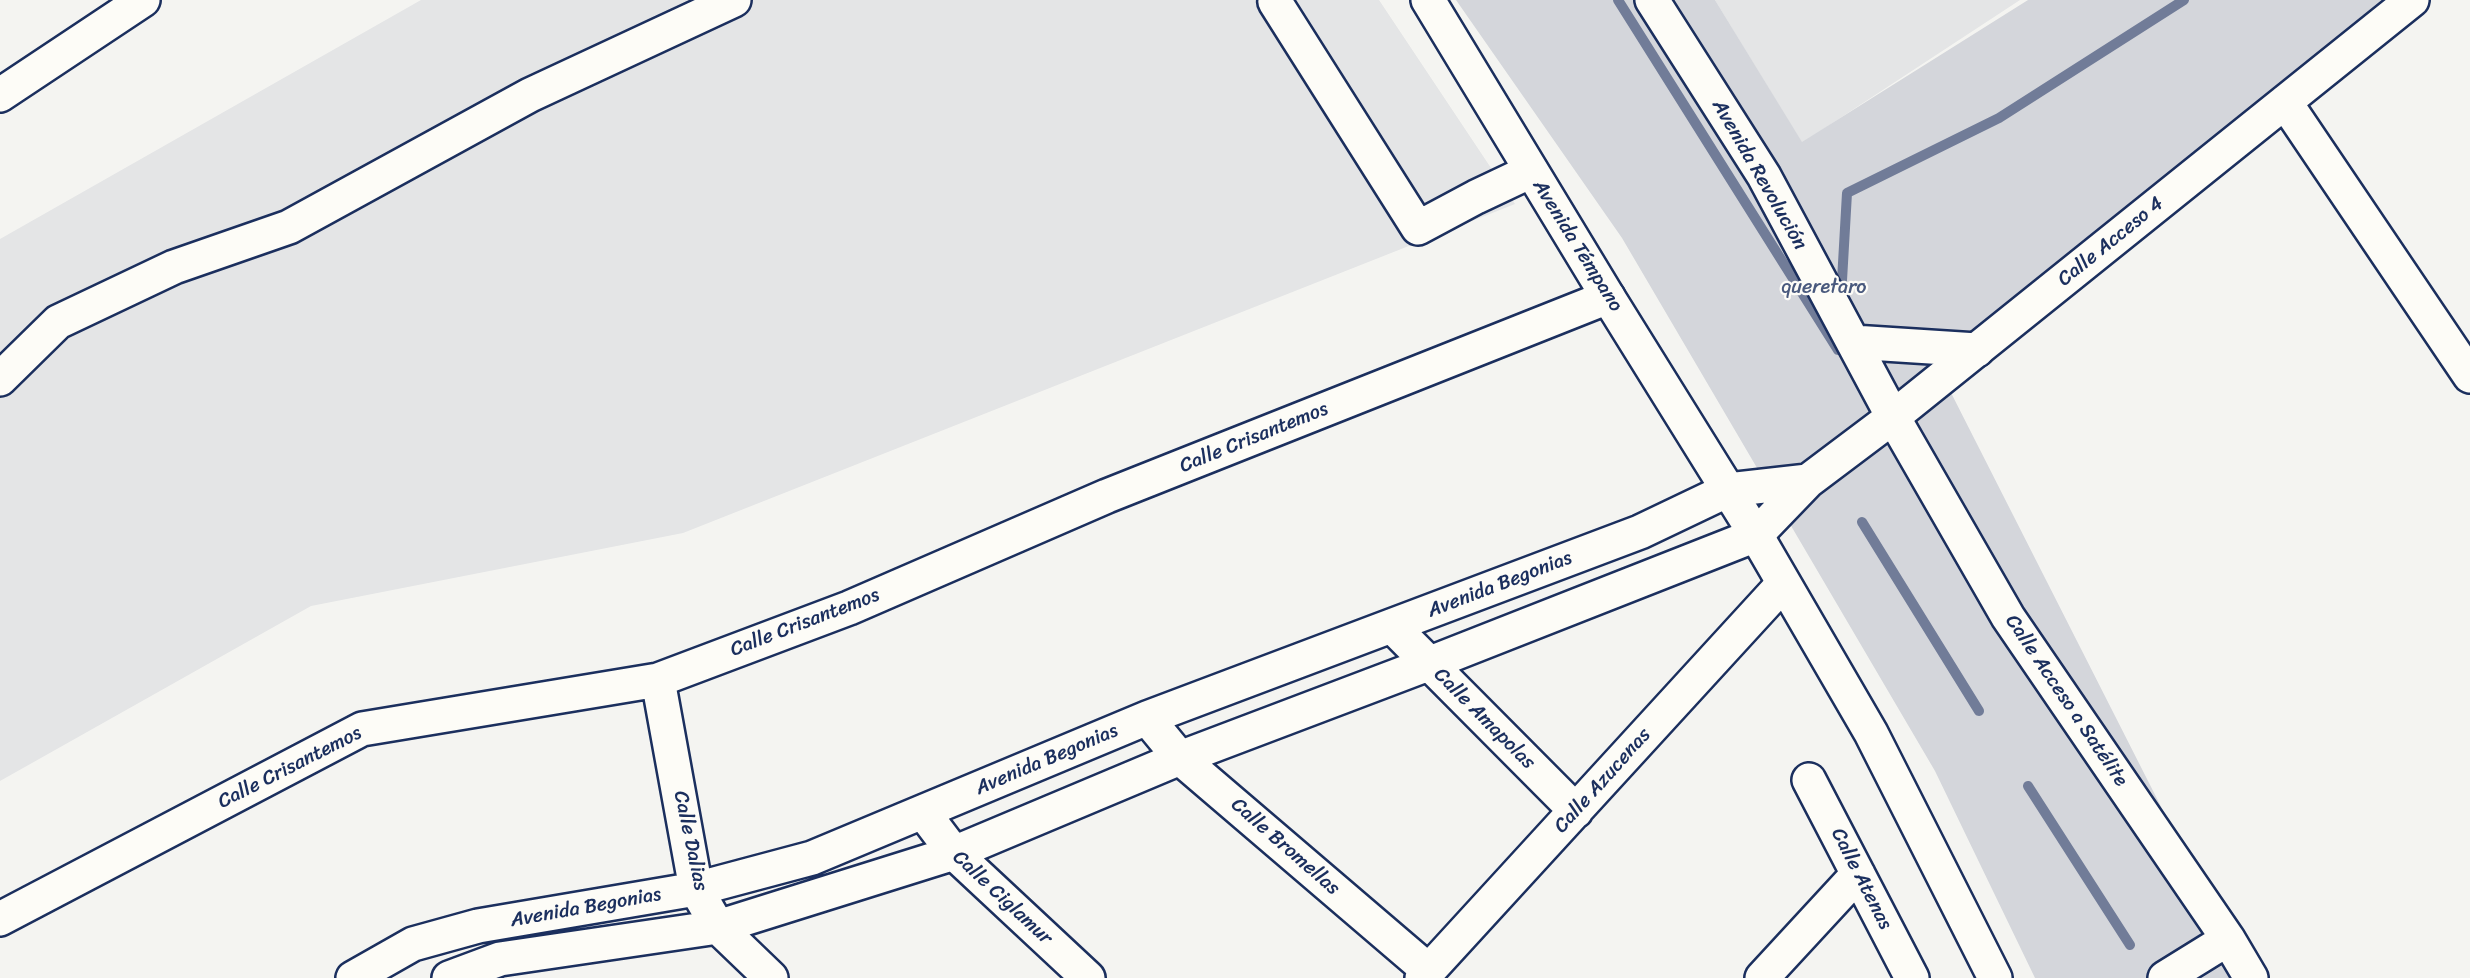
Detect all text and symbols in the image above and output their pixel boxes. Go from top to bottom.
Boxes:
street label: Avenida Revolución [1706,96,1812,254]
street label: Avenida Témpano [1527,175,1627,317]
street label: Calle Acceso 4 [2053,192,2169,292]
park label: queretaro [1781,276,1867,300]
street label: Calle Crisantemos [1176,397,1332,479]
street label: Avenida Begonias [1425,546,1575,624]
street label: Calle Crisantemos [727,584,883,662]
street label: Calle Acceso a Satélite [2000,611,2132,791]
street label: Calle Amapolas [1428,663,1540,775]
street label: Avenida Begonias [972,719,1122,801]
street label: Calle Crisantemos [214,721,366,815]
street label: Calle Azucenas [1550,724,1656,838]
street label: Calle Dalias [668,789,712,893]
street label: Calle Bromellas [1226,793,1344,901]
street label: Calle Atenas [1825,824,1897,934]
street label: Calle Ciglamur [947,846,1057,950]
street label: Avenida Begonias [509,883,663,933]

